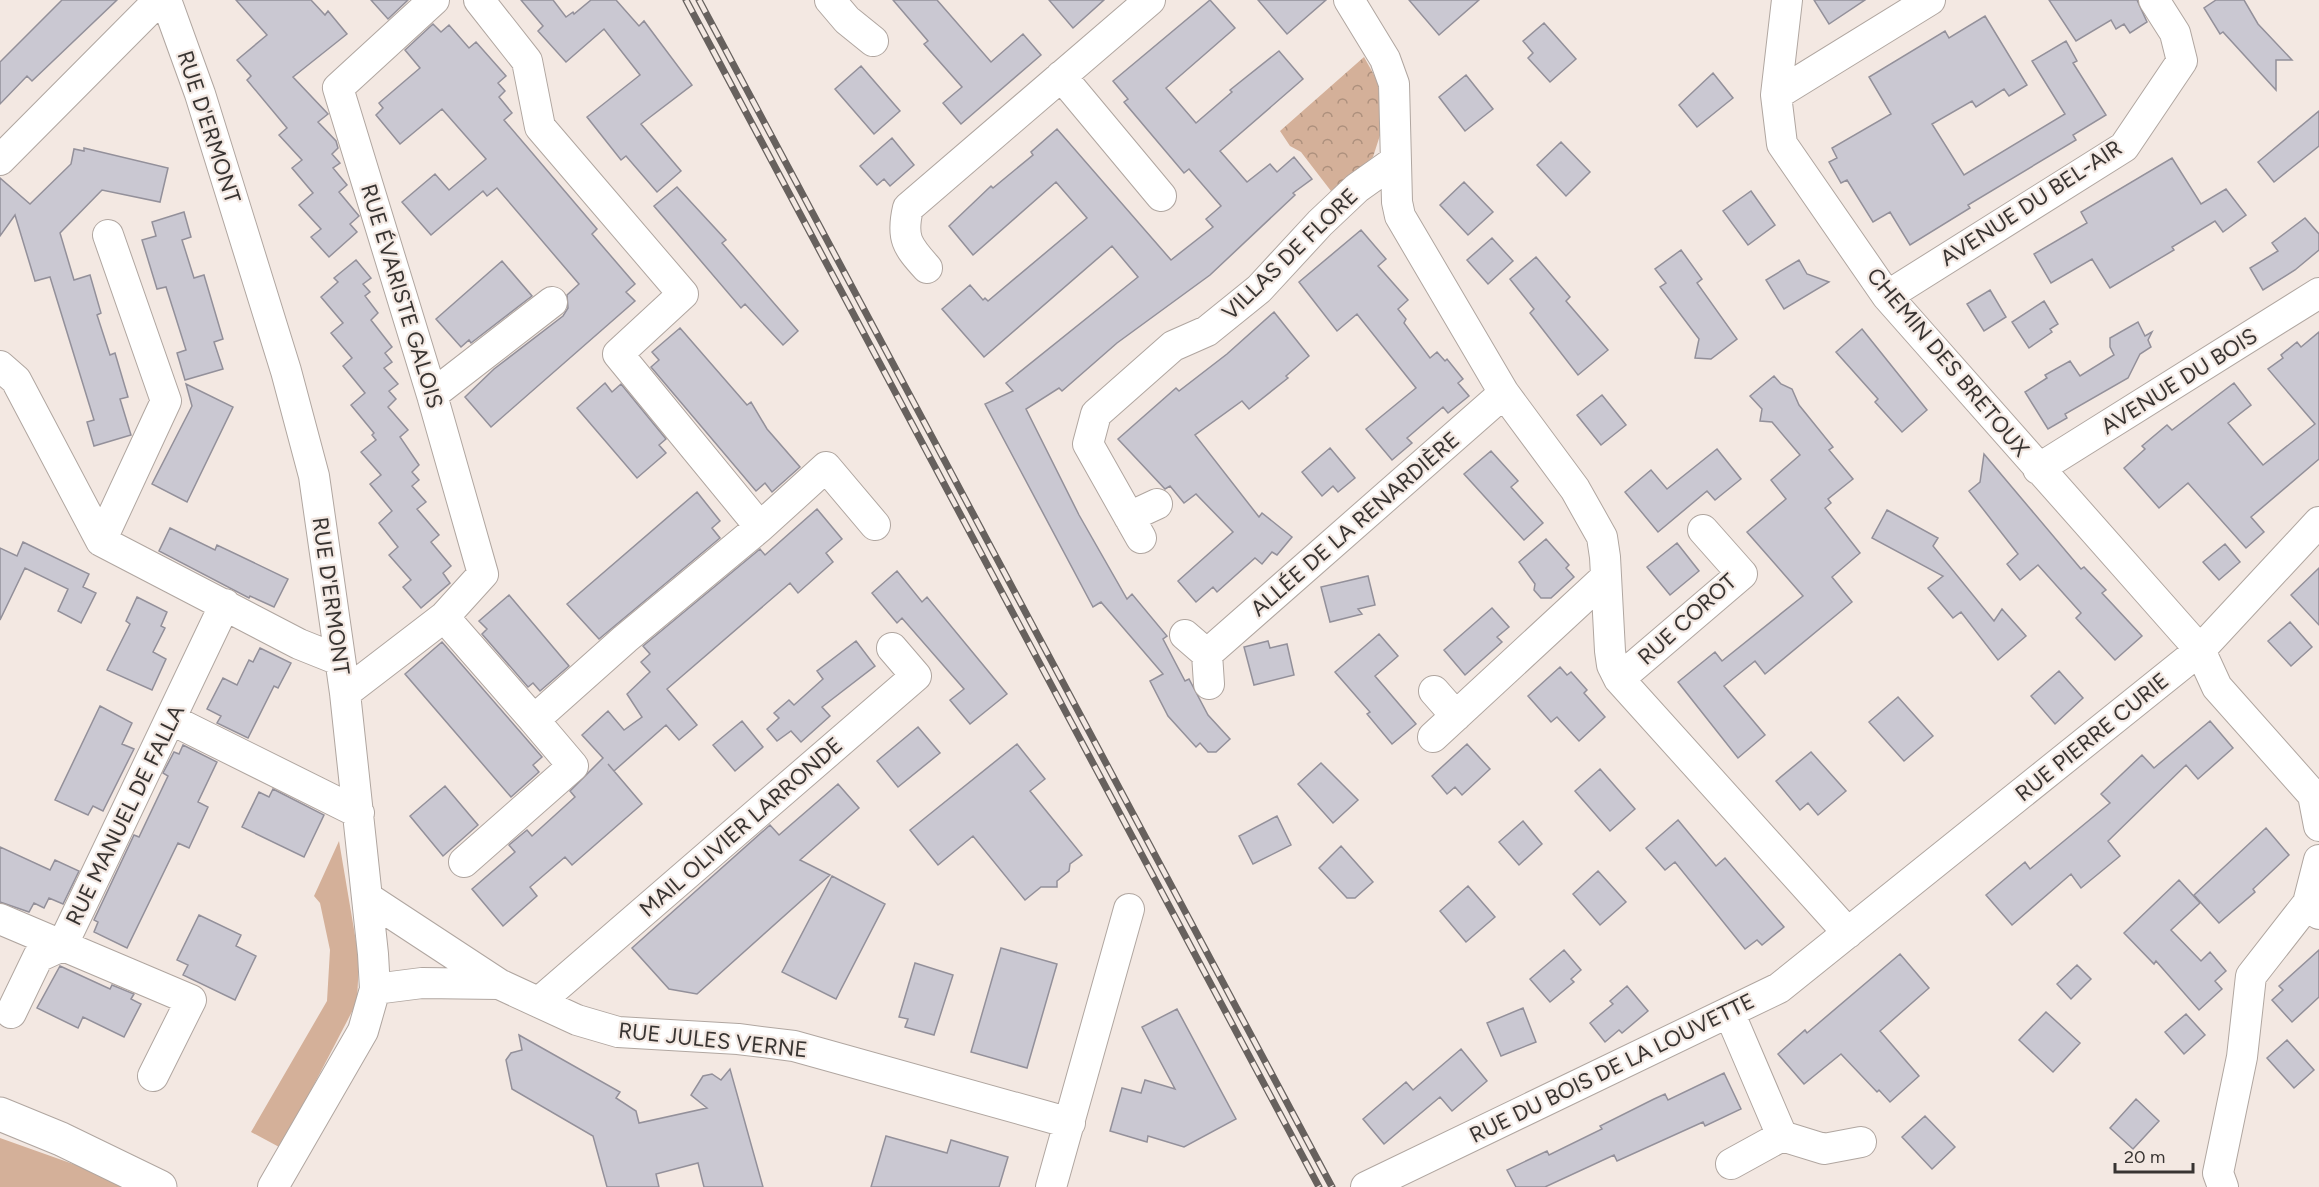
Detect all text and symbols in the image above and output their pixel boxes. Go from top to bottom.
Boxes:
street label: RUE D'ERMONT [172,47,246,207]
street label: AVENUE DU BEL-AIR [1935,134,2127,272]
street label: RUE ÉVARISTE GALOIS [355,181,449,411]
street label: VILLAS DE FLORE [1216,182,1364,326]
street label: CHEMIN DES BRETOUX [1861,262,2035,462]
street label: AVENUE DU BOIS [2096,322,2262,440]
street label: ALLÉE DE LA RENARDIÈRE [1245,426,1465,622]
street label: RUE D'ERMONT [307,515,355,677]
street label: RUE COROT [1632,568,1742,670]
street label: RUE PIERRE CURIE [2010,667,2174,807]
street label: RUE MANUEL DE FALLA [60,700,190,930]
street label: MAIL OLIVIER LARRONDE [634,731,848,923]
street label: RUE DU BOIS DE LA LOUVETTE [1465,987,1759,1149]
street label: RUE JULES VERNE [617,1017,809,1063]
scale bar [2115,1136,2193,1174]
text: 20 m [2124,1146,2165,1168]

